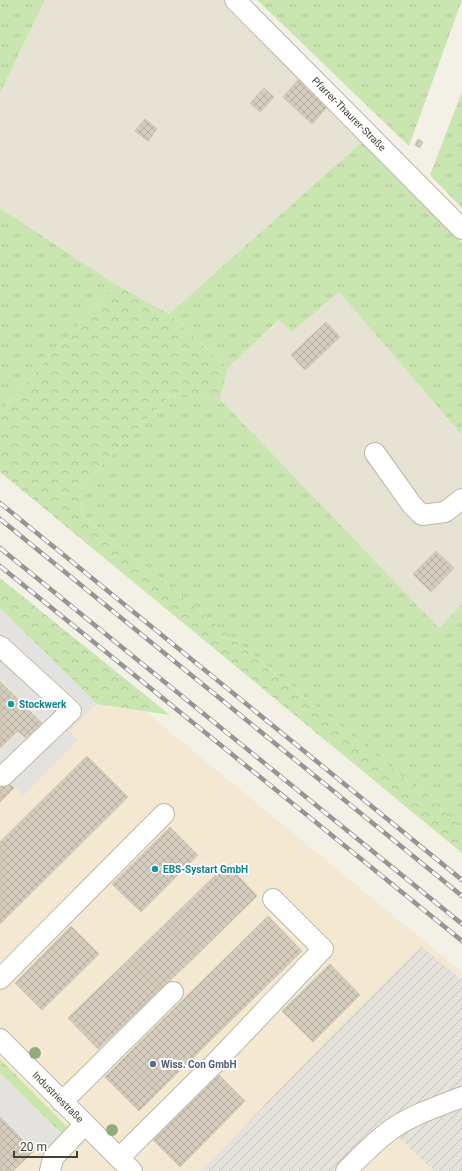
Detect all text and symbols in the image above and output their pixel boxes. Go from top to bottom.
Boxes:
street label: Pfarrer-Thaurer-Straße [310,75,388,153]
marker: Stockwerk [6,699,16,709]
place label: Stockwerk [19,699,67,710]
marker: EBS-Systart GmbH [150,864,160,874]
place label: EBS-Systart GmbH [163,864,248,875]
marker: Wiss. Con GmbH [148,1059,158,1069]
place label: Wiss. Con GmbH [161,1059,237,1070]
street label: Industriestraße [30,1069,86,1125]
scale bar [14,1133,77,1159]
text: 20 m [20,1140,47,1154]

